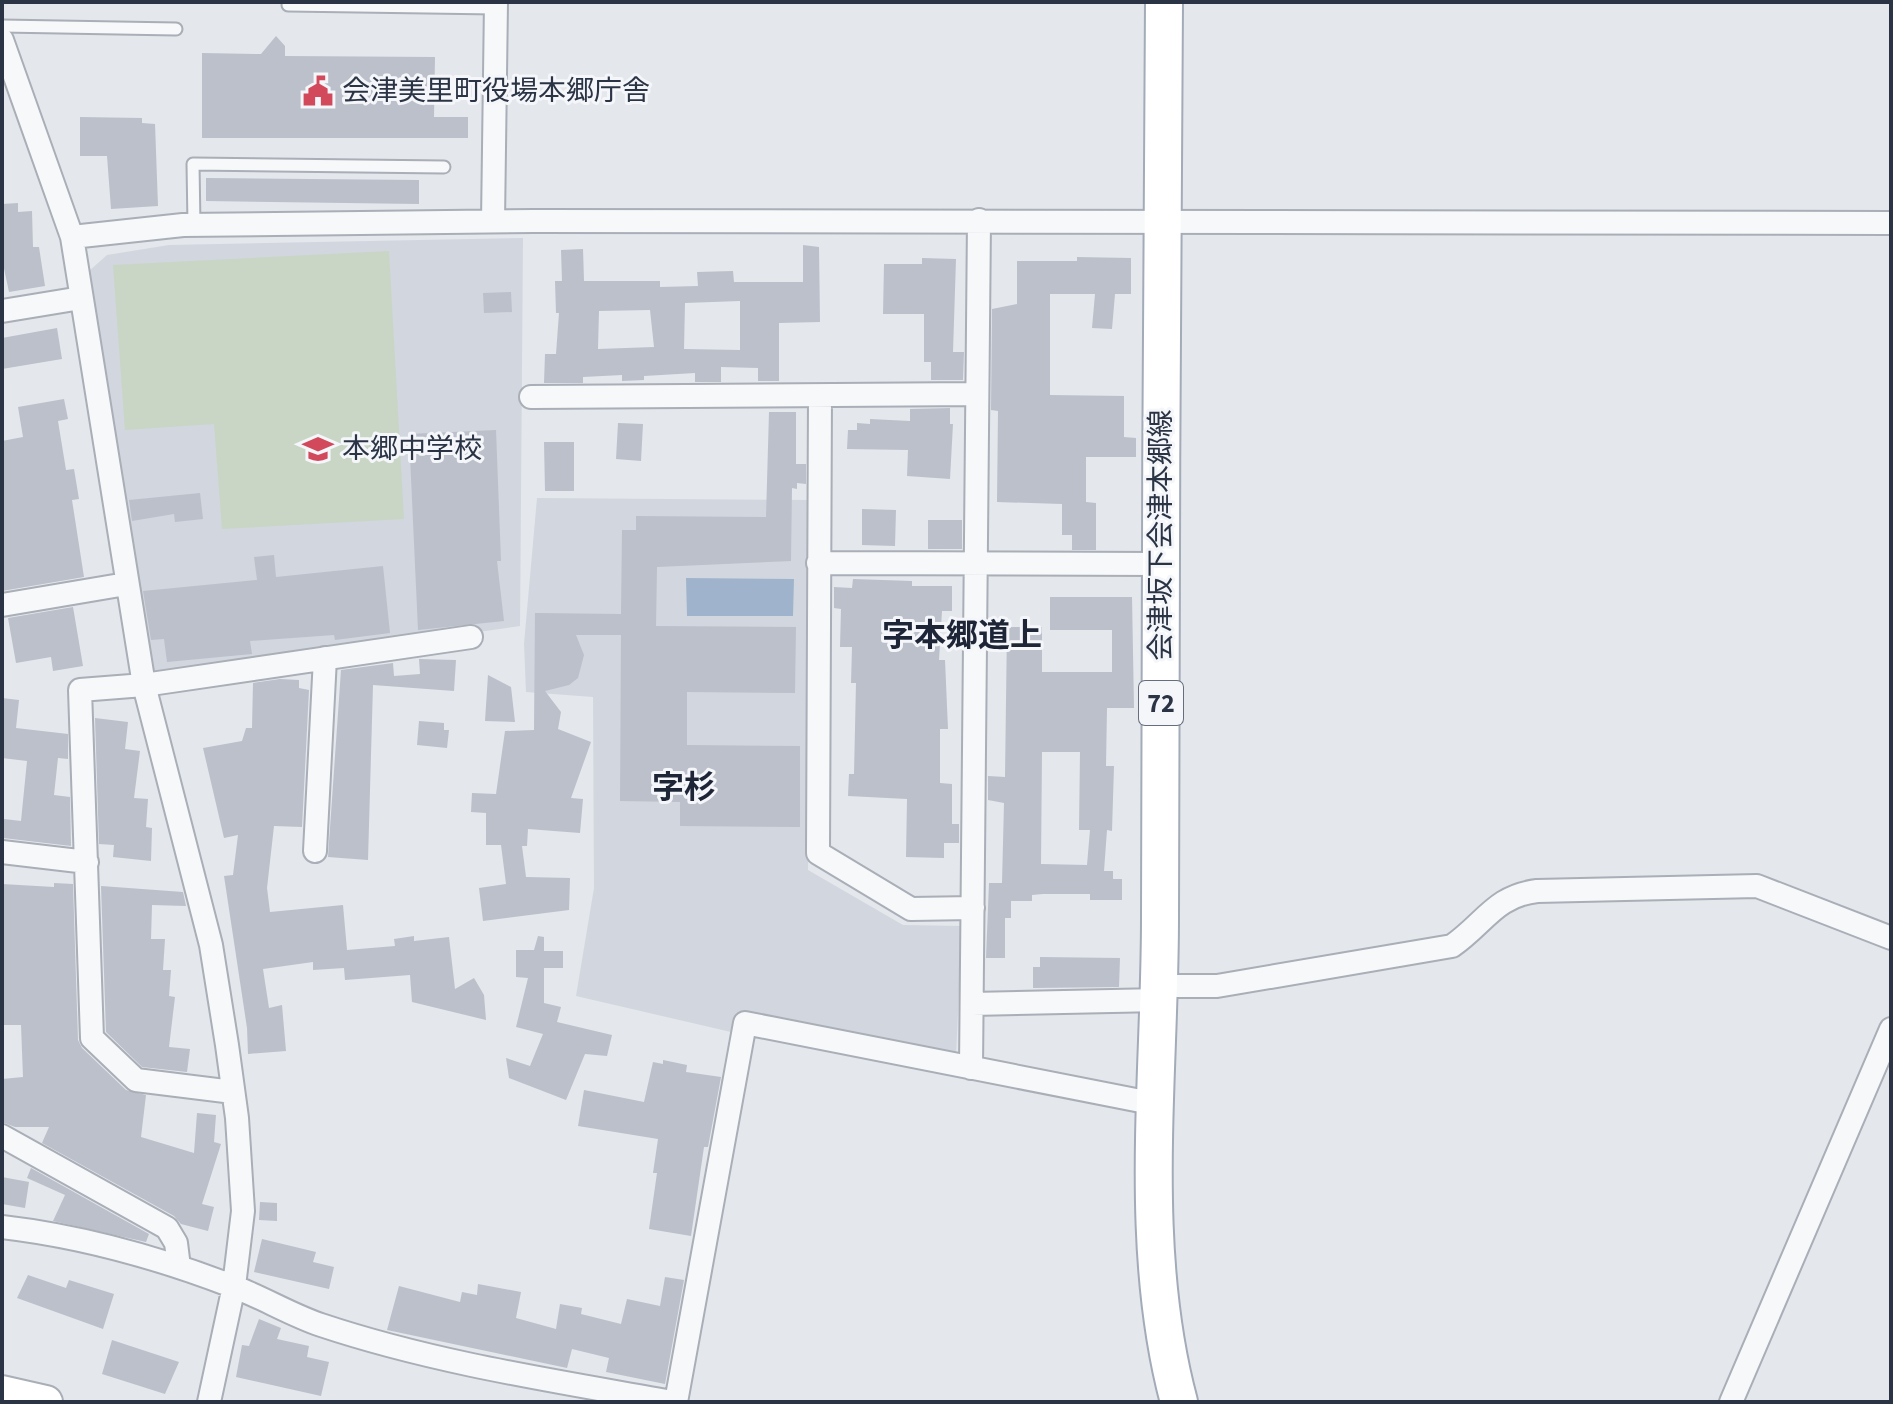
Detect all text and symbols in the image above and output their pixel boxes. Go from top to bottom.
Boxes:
place label: 会津美里町役場本郷庁舎 [342,71,650,111]
public building icon: 会津美里町役場本郷庁舎 [301,74,335,108]
street label: 会津坂下会津本郷線 [1141,409,1181,661]
place label: 本郷中学校 [342,429,482,469]
school or university icon: 本郷中学校 [301,432,335,466]
district label: 字本郷道上 [882,613,1042,659]
road number: 72 [1139,681,1183,725]
district label: 字杉 [652,765,716,811]

